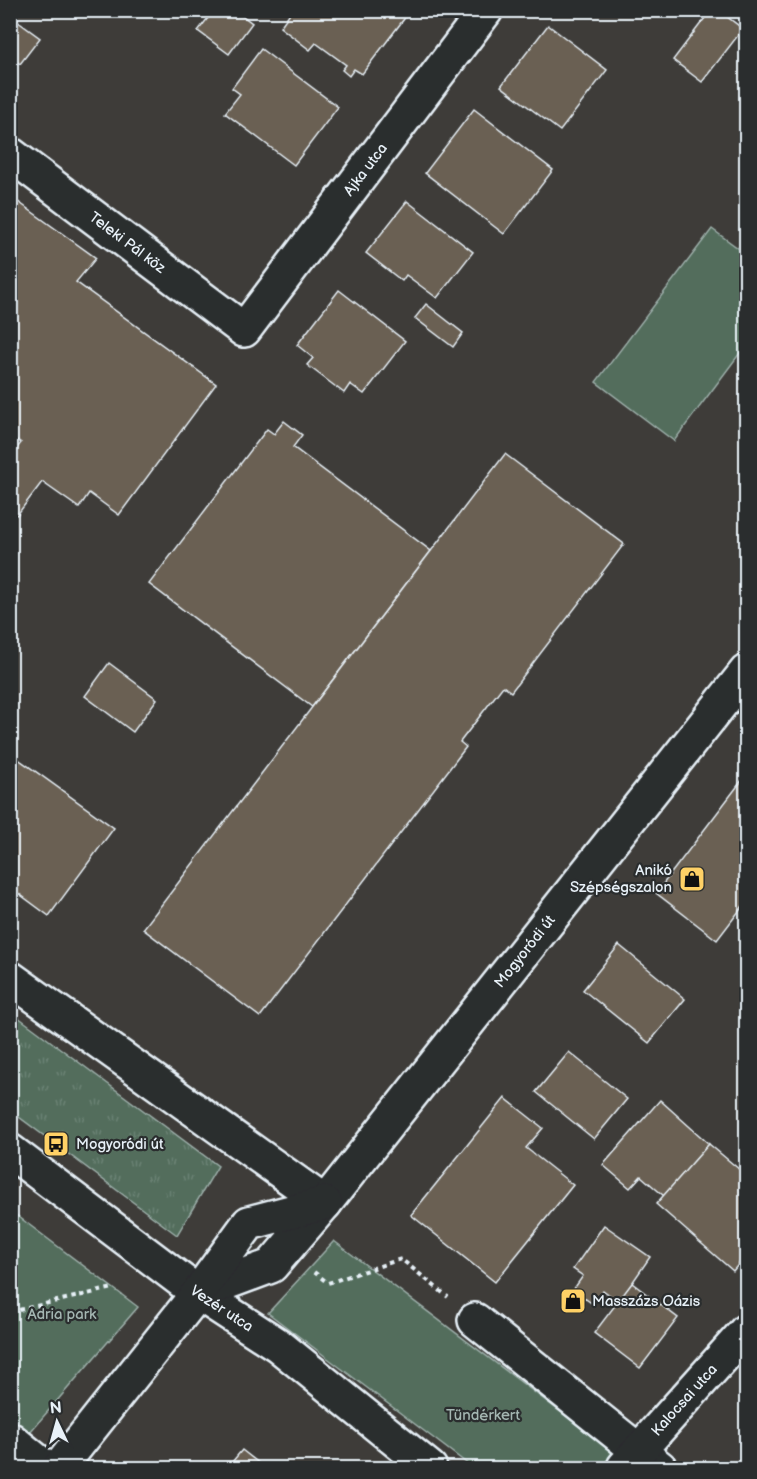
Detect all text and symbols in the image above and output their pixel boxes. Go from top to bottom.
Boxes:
street label: Ajka utca [340,140,392,200]
street label: Teleki Pál köz [85,208,170,278]
place label: Anikó Szépségszalon [570,861,672,897]
shop icon: Anikó Szépségszalon [677,864,707,894]
street label: Mogyoródi út [490,911,560,992]
bus stop icon: Mogyoródi út [41,1129,71,1159]
place label: Mogyoródi út [76,1135,164,1154]
street label: Vezér utca [186,1281,257,1336]
shop icon: Masszázs Oázis [558,1286,588,1316]
place label: Masszázs Oázis [592,1292,701,1311]
park label: Adria park [28,1305,97,1324]
street label: Kalocsai utca [647,1360,722,1440]
north arrow [27,1392,87,1452]
text: N [49,1399,63,1419]
park label: Tündérkert [446,1406,520,1425]

